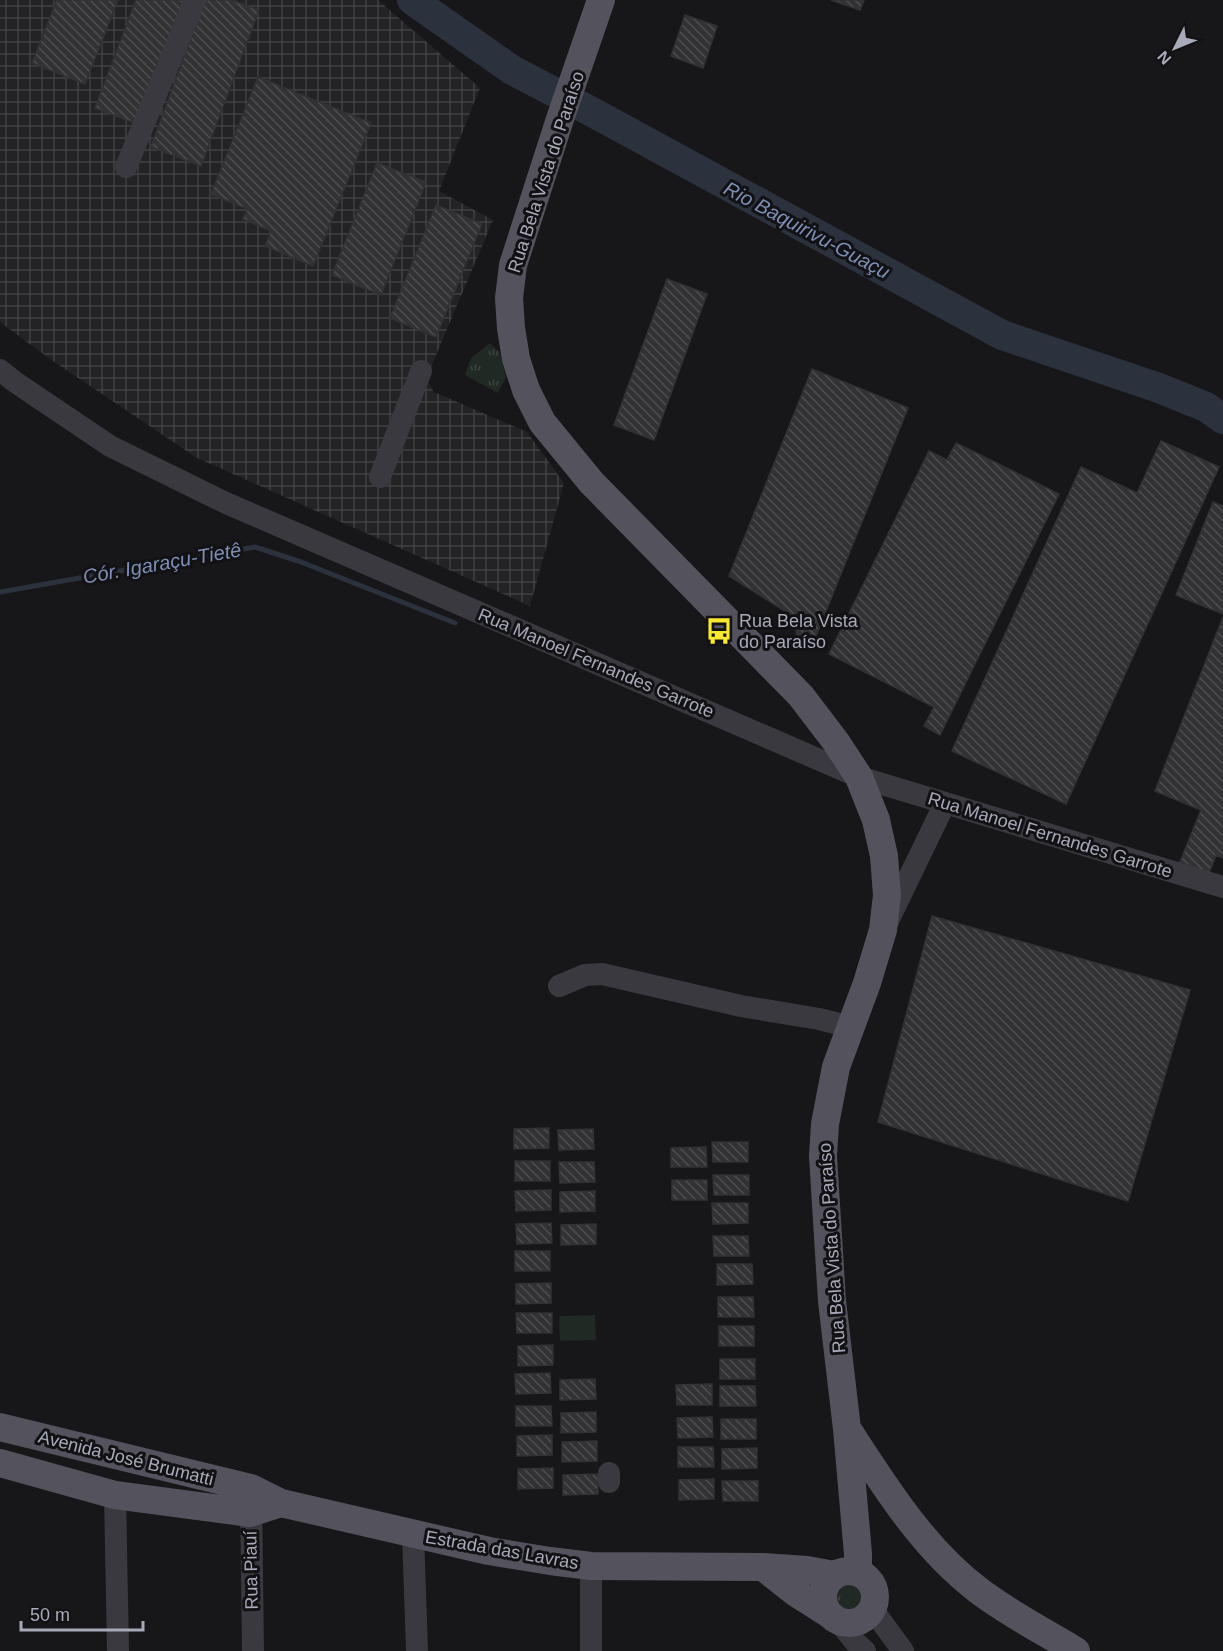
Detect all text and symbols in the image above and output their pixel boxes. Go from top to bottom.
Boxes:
north arrow [1145,18,1205,78]
text: N [1154,48,1175,68]
street label: Rua Bela Vista do Paraíso [504,69,588,275]
water label: Rio Baquirivu-Guaçu [720,177,894,283]
water label: Cór. Igaraçu-Tietê [81,538,243,588]
street label: Rua Manoel Fernandes Garrote [475,604,717,722]
place label: Rua Bela Vista do Paraíso [739,611,859,652]
bus stop icon: Rua Bela Vista do Paraíso [704,616,734,646]
street label: Rua Manoel Fernandes Garrote [926,788,1174,882]
street label: Rua Bela Vista do Paraíso [815,1142,849,1354]
street label: Avenida José Brumatti [36,1427,216,1489]
street label: Estrada das Lavras [424,1527,580,1573]
street label: Rua Piauí [240,1530,262,1610]
scale bar [21,1594,142,1632]
text: 50 m [30,1605,70,1625]

